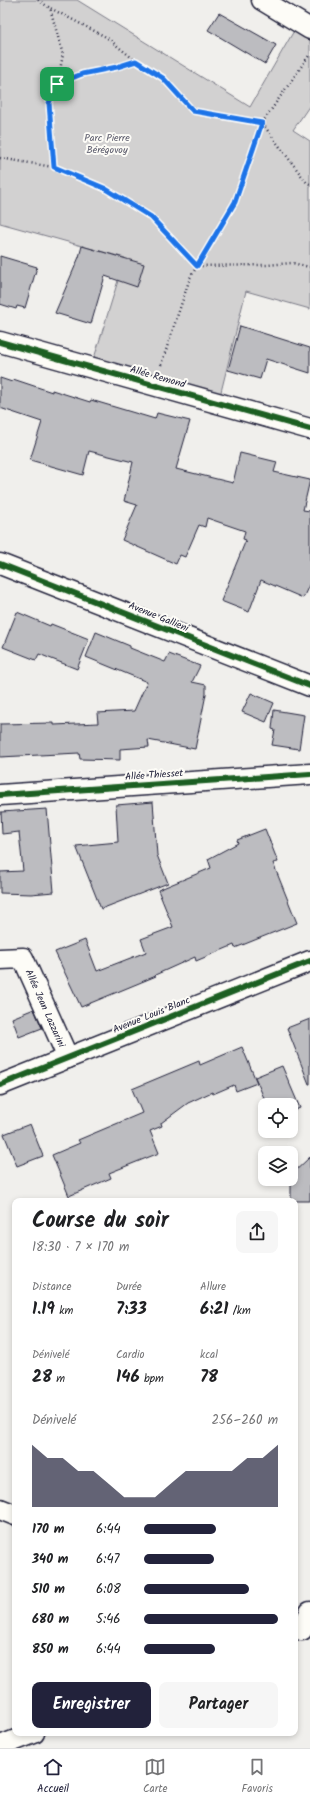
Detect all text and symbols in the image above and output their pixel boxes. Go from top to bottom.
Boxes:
pin [40,67,74,101]
icon: arrive [46,73,68,95]
park label: Parc Pierre Bérégovoy [84,130,130,158]
street label: Allée Remond [128,361,188,393]
street label: Avenue Gallieni [126,598,192,637]
street label: Allée Thiesset [124,765,184,785]
street label: Allée Jean Lazzarini [21,967,70,1051]
street label: Avenue Louis Blanc [110,992,193,1038]
map controls [258,1098,298,1186]
button: locate [258,1098,298,1138]
button: layers [258,1146,298,1186]
text: Course du soir [32,1204,169,1239]
button: share [236,1211,278,1253]
text: 18:30 · 7 × 170 m [32,1237,129,1258]
text: Distance [32,1278,72,1296]
text: Durée [116,1278,142,1296]
text: Allure [200,1278,226,1296]
text: 1.19 [32,1296,55,1323]
text: 7:33 [116,1296,147,1323]
text: 6:21 [200,1296,228,1323]
text: km [55,1302,73,1320]
text: /km [228,1302,251,1320]
text: Dénivelé [32,1346,70,1364]
text: Cardio [116,1346,144,1364]
text: kcal [200,1346,218,1364]
text: 28 [32,1364,52,1391]
text: 146 [116,1364,140,1391]
text: 78 [200,1364,218,1391]
text: m [52,1370,65,1388]
text: bpm [140,1370,164,1388]
text: Dénivelé [32,1410,76,1431]
text: 256–260 m [211,1410,278,1431]
text: 170 m [32,1519,64,1540]
text: 6:44 [96,1519,121,1540]
text: 340 m [32,1549,69,1570]
text: 6:47 [96,1549,120,1570]
text: 510 m [32,1579,65,1600]
text: 6:08 [96,1579,121,1600]
text: 680 m [32,1609,69,1630]
text: 5:46 [96,1609,121,1630]
text: 850 m [32,1639,69,1660]
text: 6:44 [96,1639,121,1660]
button: Enregistrer [32,1682,151,1728]
button: Partager [159,1682,278,1728]
tab: Accueil [37,1756,69,1798]
tab: Carte [143,1756,168,1798]
tab: Favoris [242,1756,273,1798]

